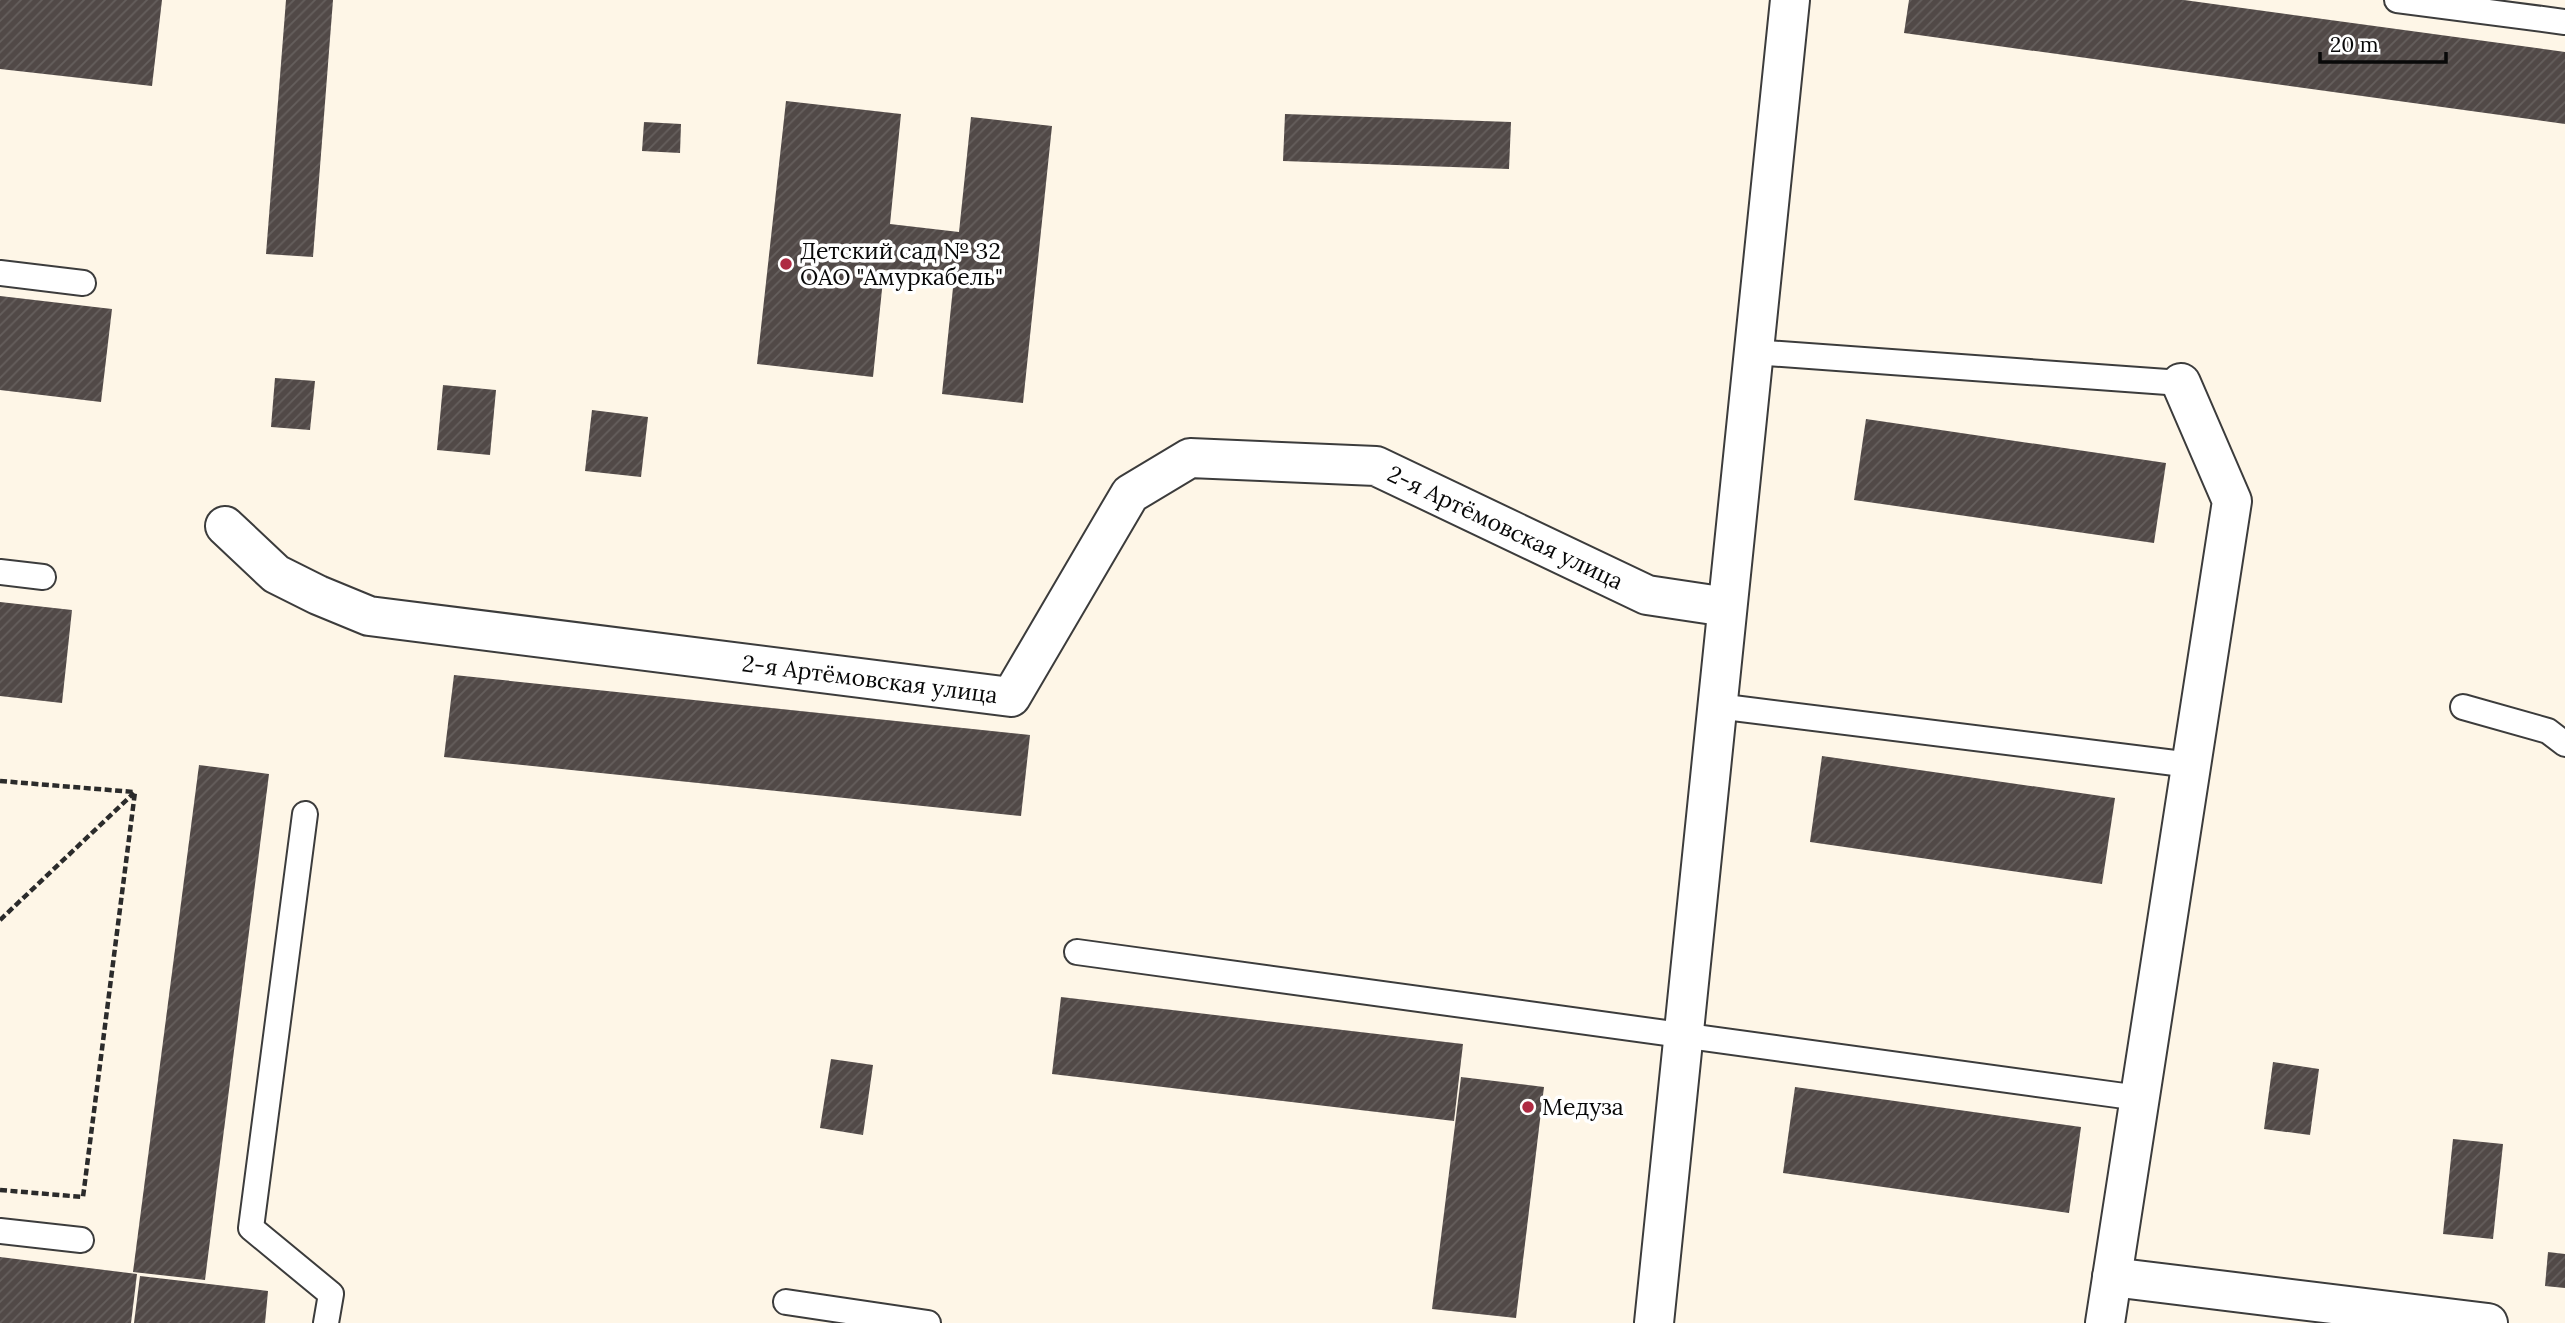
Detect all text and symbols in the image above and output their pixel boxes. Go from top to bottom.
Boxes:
scale bar [2320,21,2446,65]
text: 20 m [2330,31,2379,58]
place label: Детский сад № 32 ОАО "Амуркабель" [800,236,1003,291]
marker: Детский сад № 32 ОАО "Амуркабель" [778,256,794,272]
street label: 2-я Артёмовская улица [1383,459,1628,596]
street label: 2-я Артёмовская улица [740,648,1000,709]
place label: Медуза [1542,1092,1624,1121]
marker: Медуза [1520,1099,1536,1115]

